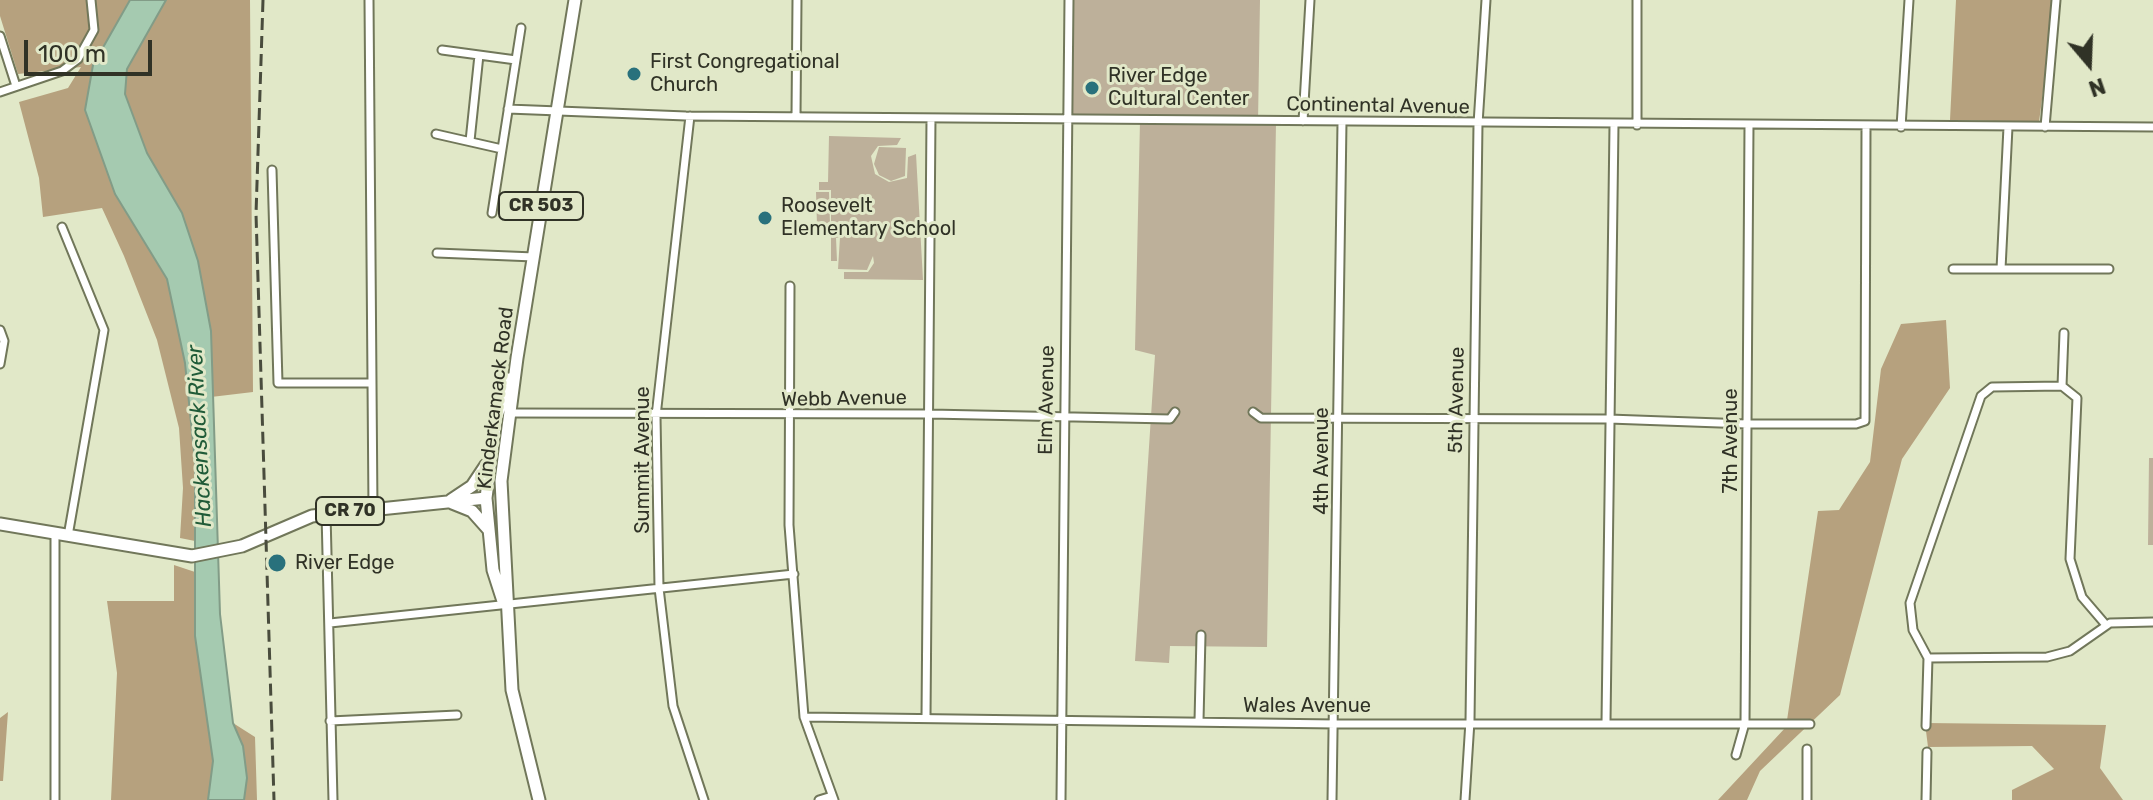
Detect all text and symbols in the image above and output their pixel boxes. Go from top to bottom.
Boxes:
scale bar [28,24,156,74]
north arrow [2049,24,2129,104]
text: 100 m [38,40,106,68]
place label: First Congregational Church [650,50,840,97]
place label: River Edge Cultural Center [1108,64,1249,111]
marker: First Congregational Church [625,65,643,83]
text: N [2085,72,2109,103]
marker: River Edge Cultural Center [1083,79,1101,97]
street label: Continental Avenue [1286,92,1470,120]
road number: CR 503 [499,192,583,220]
place label: Roosevelt Elementary School [781,194,956,241]
marker: Roosevelt Elementary School [756,209,774,227]
street label: Kinderkamack Road [473,306,519,490]
water label: Hackensack River [182,344,218,528]
street label: Elm Avenue [1034,345,1060,455]
street label: 5th Avenue [1444,346,1470,454]
street label: Summit Avenue [631,386,655,534]
street label: Webb Avenue [781,386,907,412]
street label: 7th Avenue [1719,388,1743,494]
street label: 4th Avenue [1310,407,1334,515]
road number: CR 70 [316,497,384,525]
place label: River Edge [295,551,394,575]
marker: River Edge [266,552,288,574]
street label: Wales Avenue [1243,694,1371,718]

